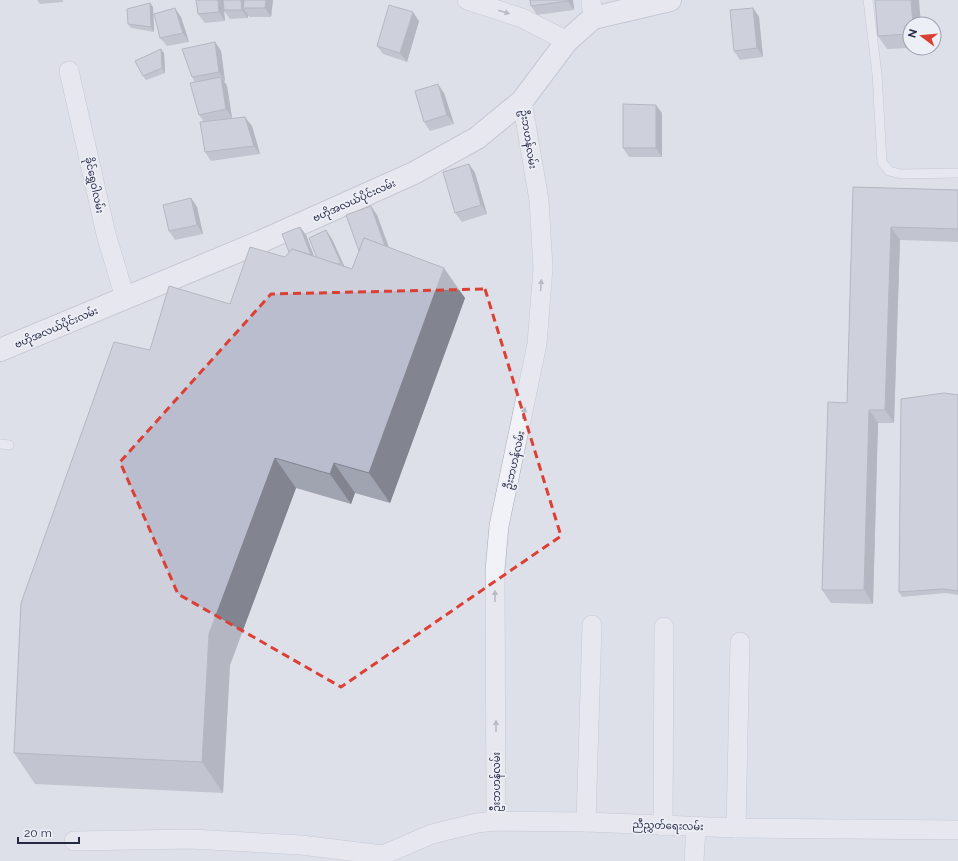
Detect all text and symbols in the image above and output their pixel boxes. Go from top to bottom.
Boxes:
one-way arrow [498,10,510,16]
north arrow [902,16,942,56]
text: N [905,28,920,39]
street label: ဦးဘဟန်လမ်း [515,108,541,170]
street label: ခိုင်ရွှေဝါလမ်း [80,156,108,215]
street label: ဗဟိုအလယ်ပိုင်းလမ်း [310,175,398,226]
one-way arrow [538,279,545,291]
street label: ဗဟိုအလယ်ပိုင်းလမ်း [12,303,101,353]
one-way arrow [521,407,527,419]
street label: ဦးဘဟန်လမ်း [500,429,529,491]
one-way arrow [492,589,498,602]
one-way arrow [493,719,499,732]
street label: ဦးဘဟန်လမ်း [489,752,505,812]
street label: ညီညွှတ်ရေးလမ်း [632,817,704,835]
scale bar [18,819,79,845]
text: 20 m [24,826,52,840]

